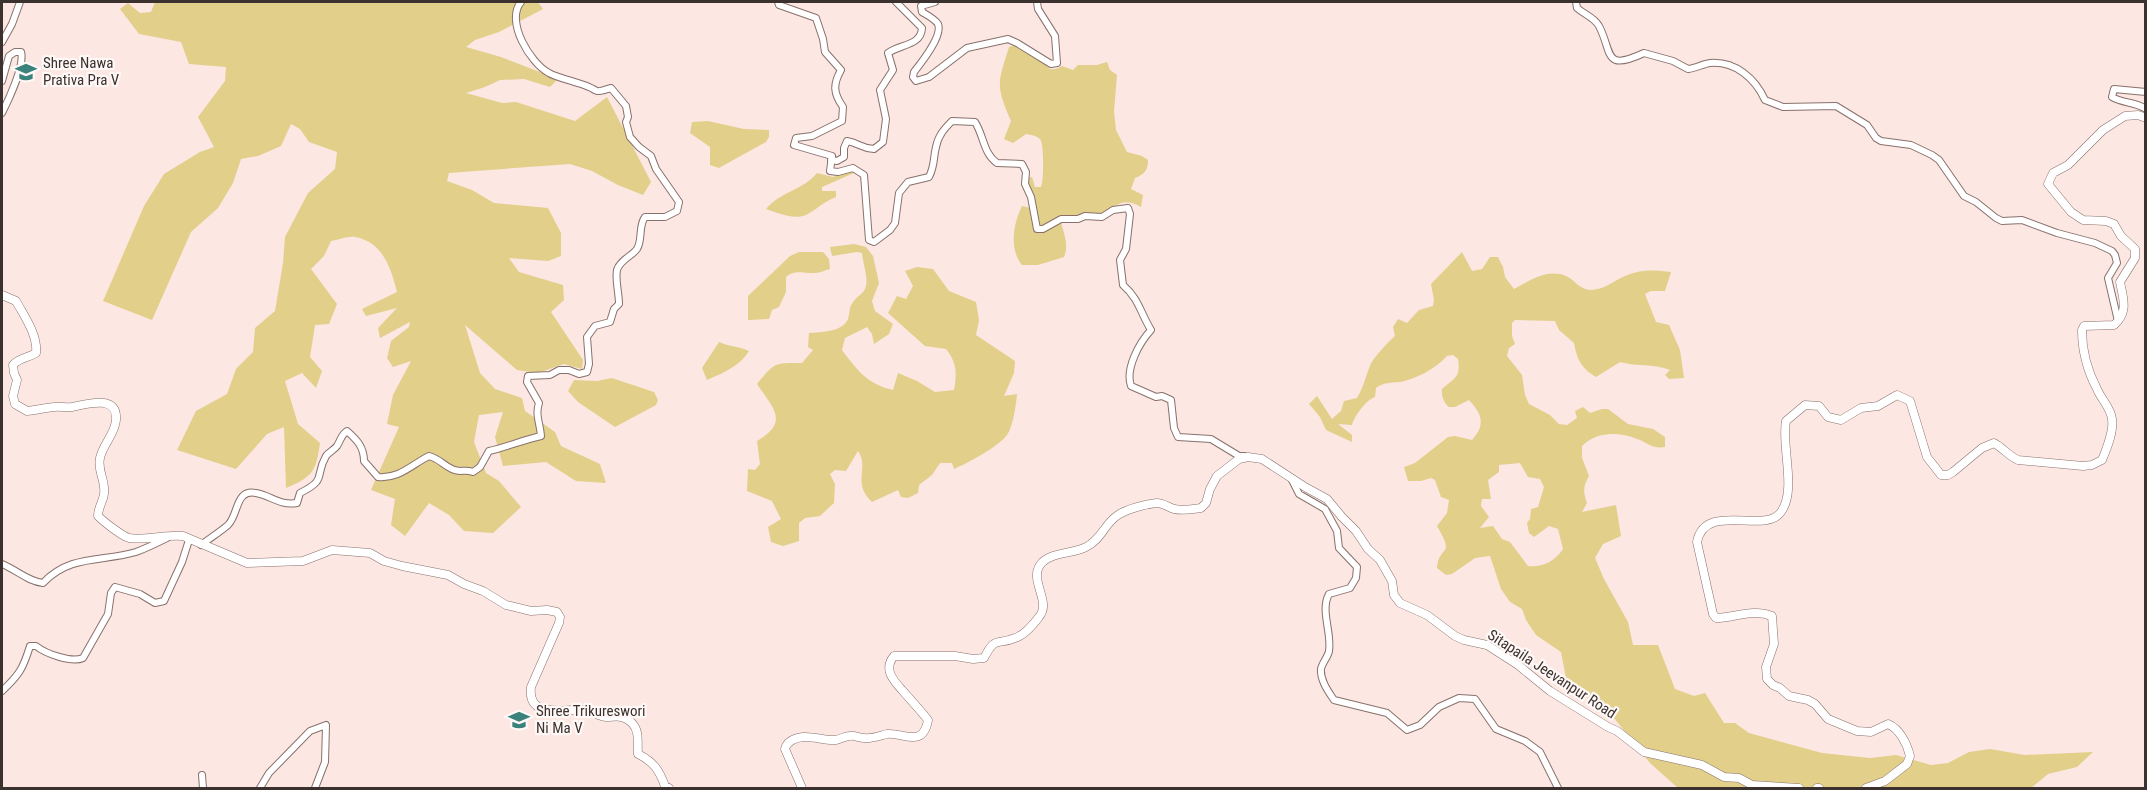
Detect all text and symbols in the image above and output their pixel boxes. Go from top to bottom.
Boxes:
place label: Shree Nawa Prativa Pra V [43,54,120,89]
school or university icon: Shree Nawa Prativa Pra V [14,60,38,84]
street label: Sitapaila Jeevanpur Road [1484,626,1620,722]
place label: Shree Trikureswori Ni Ma V [536,702,646,737]
school or university icon: Shree Trikureswori Ni Ma V [507,708,531,732]

